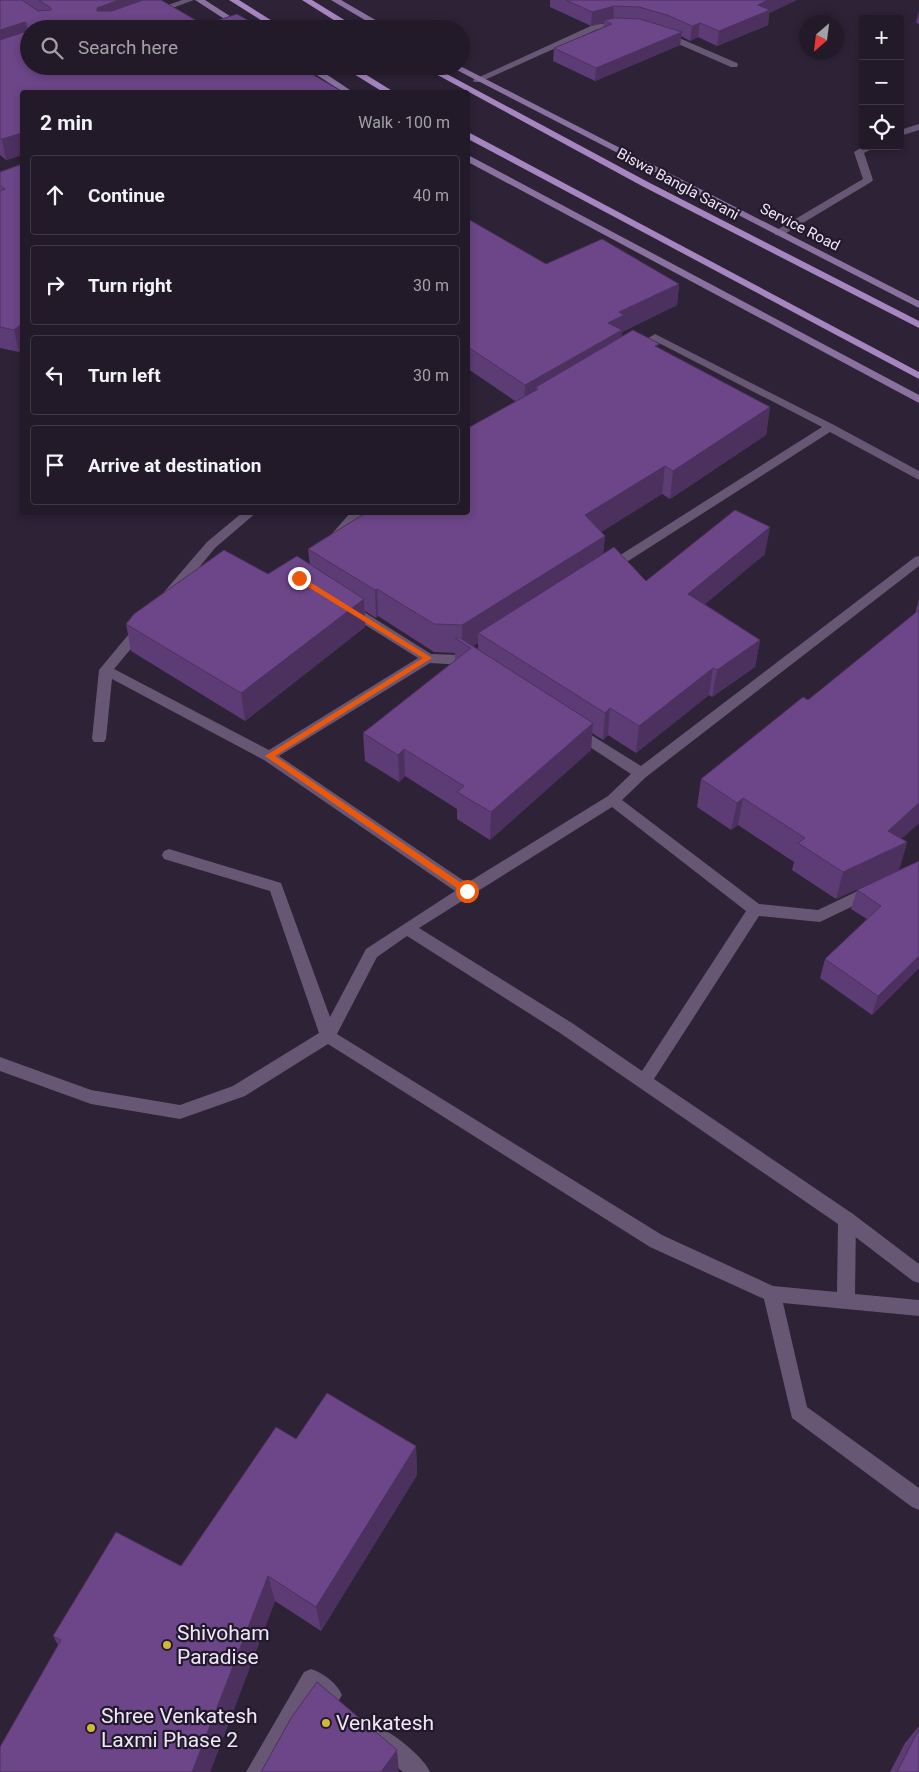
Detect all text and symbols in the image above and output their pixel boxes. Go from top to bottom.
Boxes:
north arrow [799,15,844,60]
map controls [859,15,904,150]
button: + [859,15,904,60]
search box [20,20,470,75]
icon: search [38,34,66,62]
text: Search here [78,36,178,59]
button: − [859,60,904,105]
button: locate [859,105,904,150]
text: 2 min [40,111,93,135]
text: Walk · 100 m [358,113,450,132]
street label: Biswa Bangla Sarani [614,144,742,224]
icon: ahead [41,181,69,209]
text: Continue [88,184,165,207]
text: 40 m [413,186,449,205]
street label: Service Road [757,199,843,255]
icon: right [41,271,69,299]
text: Turn right [88,274,172,297]
text: 30 m [413,276,449,295]
icon: left [41,361,69,389]
text: Turn left [88,364,161,387]
text: 30 m [413,366,449,385]
icon: arrive [41,451,69,479]
text: Arrive at destination [88,454,261,477]
route end [288,567,311,590]
route start [456,880,479,903]
place label: Shivoham Paradise [177,1621,270,1669]
marker: Shivoham Paradise [161,1639,173,1651]
place label: Shree Venkatesh Laxmi Phase 2 [101,1704,258,1752]
place label: Venkatesh [336,1711,434,1735]
marker: Venkatesh [320,1717,332,1729]
marker: Shree Venkatesh Laxmi Phase 2 [85,1722,97,1734]

